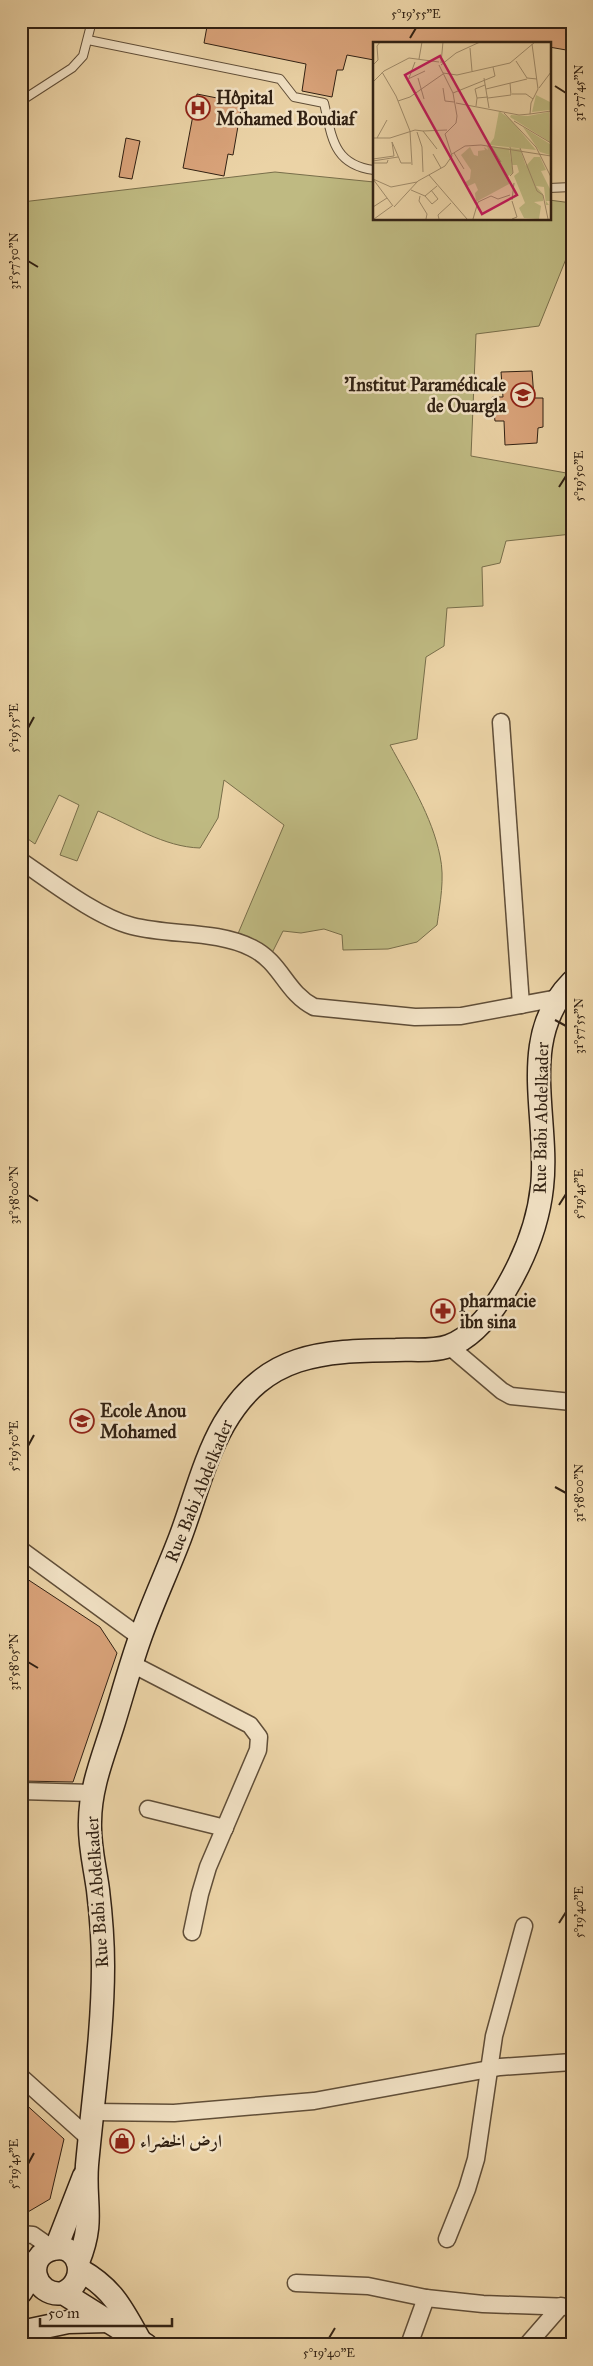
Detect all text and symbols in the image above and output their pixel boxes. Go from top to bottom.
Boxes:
text: 5°19'55"E [391,7,441,21]
inset map [373,42,550,220]
text: 31°57'45"N [572,65,586,121]
place label: Hôpital Mohamed Boudiaf [216,87,358,130]
hospital icon: Hôpital Mohamed Boudiaf [185,95,211,121]
text: 31°57'50"N [7,232,21,290]
place label: ’Institut Paramédicale de Ouargla [344,374,506,418]
school or university icon: ’Institut Paramédicale de Ouargla [510,382,536,408]
text: 5°19'50"E [572,450,586,501]
text: 5°19'55"E [7,703,21,753]
text: 31°57'55"N [572,998,586,1054]
street label: Rue Babi Abdelkader [529,1042,553,1194]
text: 31°58'00"N [7,1166,21,1224]
text: 5°19'45"E [572,1168,586,1219]
place label: pharmacie ibn sina [459,1290,536,1333]
pharmacy icon: pharmacie ibn sina [430,1298,456,1324]
place label: Ecole Anou Mohamed [100,1400,187,1443]
school or university icon: Ecole Anou Mohamed [69,1408,95,1434]
street label: Rue Babi Abdelkader [160,1416,238,1566]
text: 5°19'50"E [7,1420,21,1471]
text: 31°58'00"N [572,1464,586,1522]
text: 31°58'05"N [7,1633,21,1691]
street label: Rue Babi Abdelkader [81,1815,113,1969]
text: 5°19'40"E [572,1886,586,1938]
shop icon: ارض الخضراء [109,2128,135,2154]
place label: ارض الخضراء [140,2130,222,2153]
text: 5°19'45"E [7,2138,21,2189]
scale bar [40,2296,172,2328]
text: 50 m [48,2304,80,2322]
text: 5°19'40"E [303,2346,355,2360]

